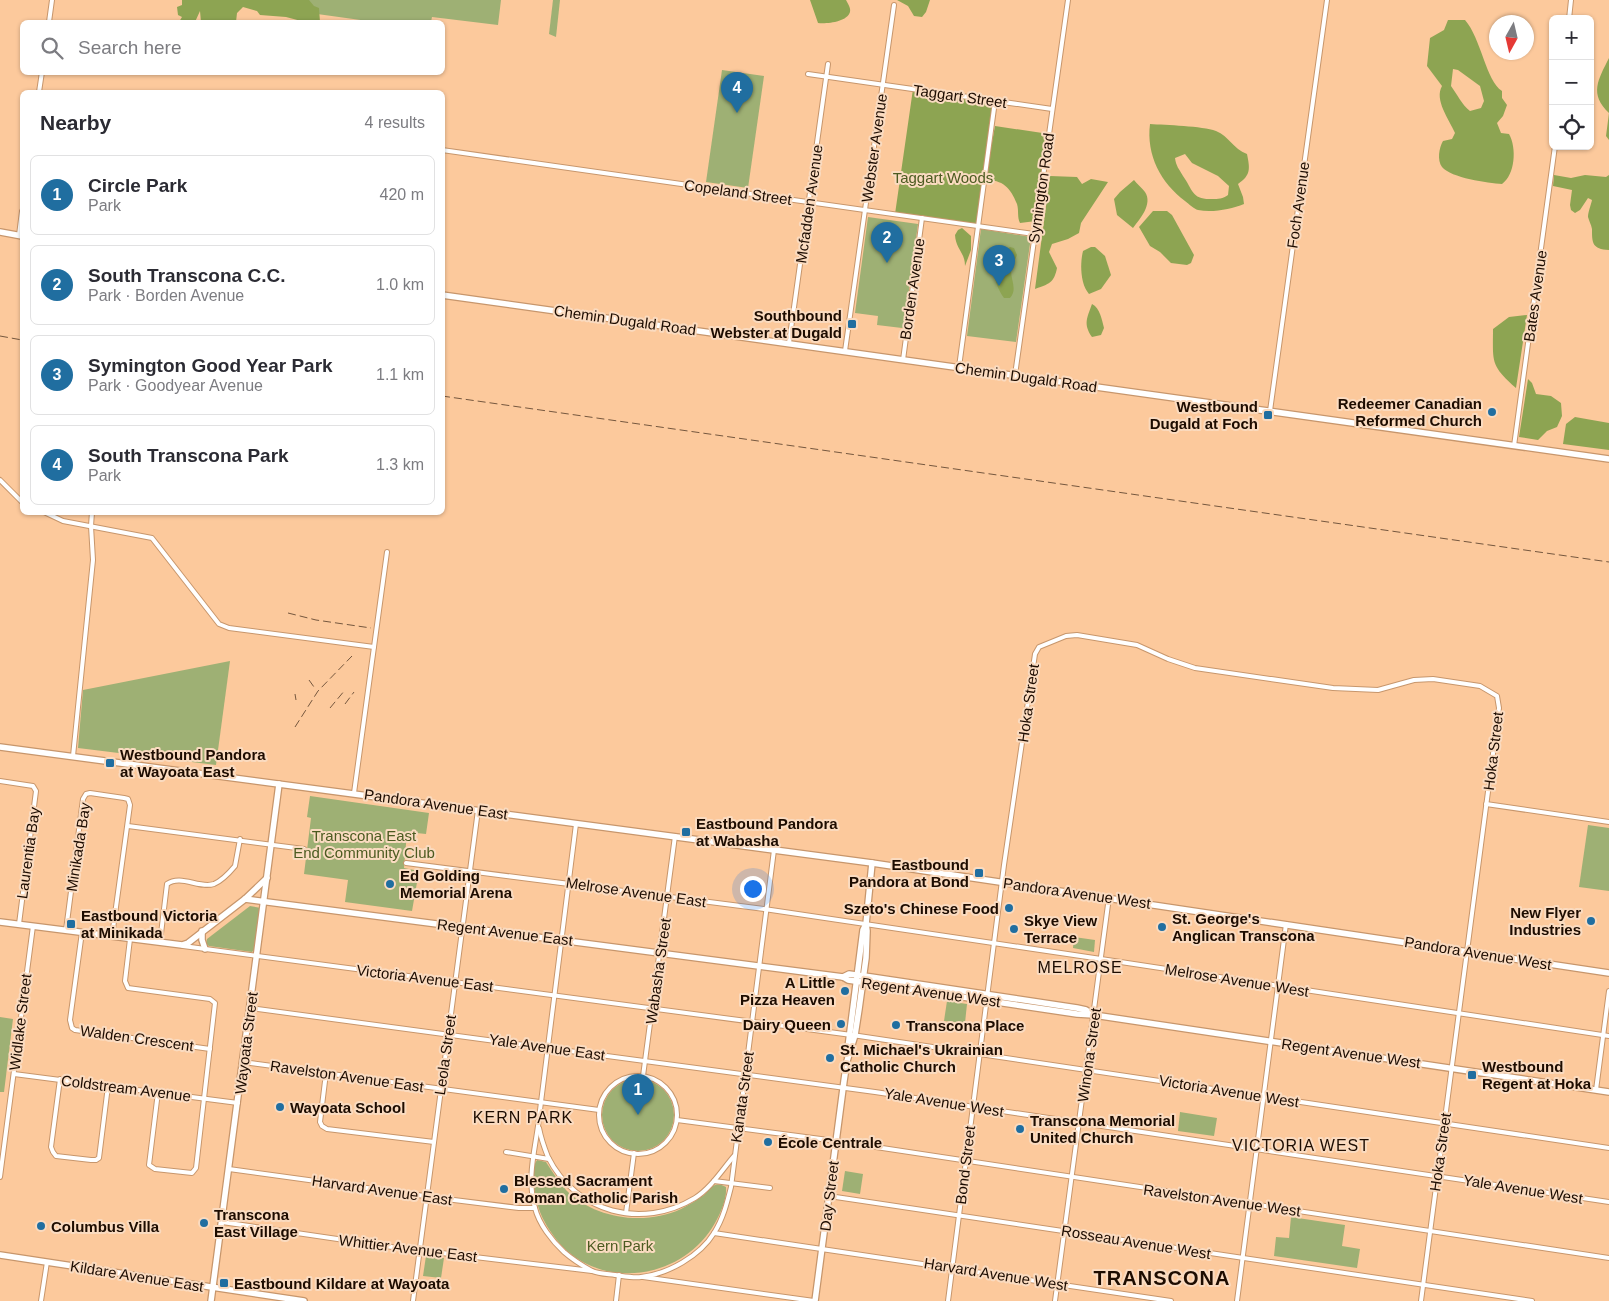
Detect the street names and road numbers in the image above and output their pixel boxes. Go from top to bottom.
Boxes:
street label: Taggart Street [912,81,1009,111]
street label: Webster Avenue [858,93,890,203]
street label: Symington Road [1025,132,1057,244]
street label: Mcfadden Avenue [792,143,826,265]
street label: Foch Avenue [1284,161,1312,249]
street label: Copeland Street [683,176,794,208]
street label: Borden Avenue [896,237,928,341]
street label: Bates Avenue [1520,249,1550,343]
street label: Chemin Dugald Road [553,302,697,338]
street label: Chemin Dugald Road [954,359,1098,395]
street label: Hoka Street [1014,662,1042,743]
street label: Hoka Street [1480,710,1506,791]
street label: Pandora Avenue East [363,786,510,823]
street label: Minikada Bay [63,801,94,893]
street label: Laurentia Bay [13,805,43,900]
street label: Melrose Avenue East [565,874,708,910]
street label: Pandora Avenue West [1002,874,1153,912]
street label: Regent Avenue East [436,915,575,949]
street label: Wabasha Street [642,916,674,1025]
street label: Pandora Avenue West [1403,933,1554,973]
street label: Melrose Avenue West [1164,960,1311,1000]
street label: Victoria Avenue East [356,961,495,995]
street label: Widlake Street [6,972,34,1071]
street label: Regent Avenue West [860,974,1003,1010]
street label: Wayoata Street [231,990,261,1095]
street label: Winona Street [1074,1006,1104,1103]
street label: Leola Street [431,1013,459,1096]
street label: Walden Crescent [79,1022,196,1054]
street label: Yale Avenue East [488,1030,607,1064]
street label: Regent Avenue West [1280,1035,1423,1071]
street label: Kanata Street [727,1050,757,1144]
street label: Ravelston Avenue East [269,1057,426,1095]
street label: Coldstream Avenue [60,1072,192,1104]
street label: Victoria Avenue West [1158,1072,1301,1111]
street label: Yale Avenue West [883,1084,1006,1120]
street label: Hoka Street [1426,1111,1454,1192]
street label: Bond Street [952,1124,978,1205]
street label: Day Street [816,1159,842,1232]
street label: Yale Avenue West [1462,1171,1585,1207]
street label: Harvard Avenue East [311,1172,454,1208]
street label: Ravelston Avenue West [1142,1181,1303,1220]
street label: Rosseau Avenue West [1060,1222,1213,1262]
street label: Whittier Avenue East [338,1231,479,1265]
street label: Harvard Avenue West [923,1254,1070,1294]
street label: Kildare Avenue East [69,1257,206,1295]

